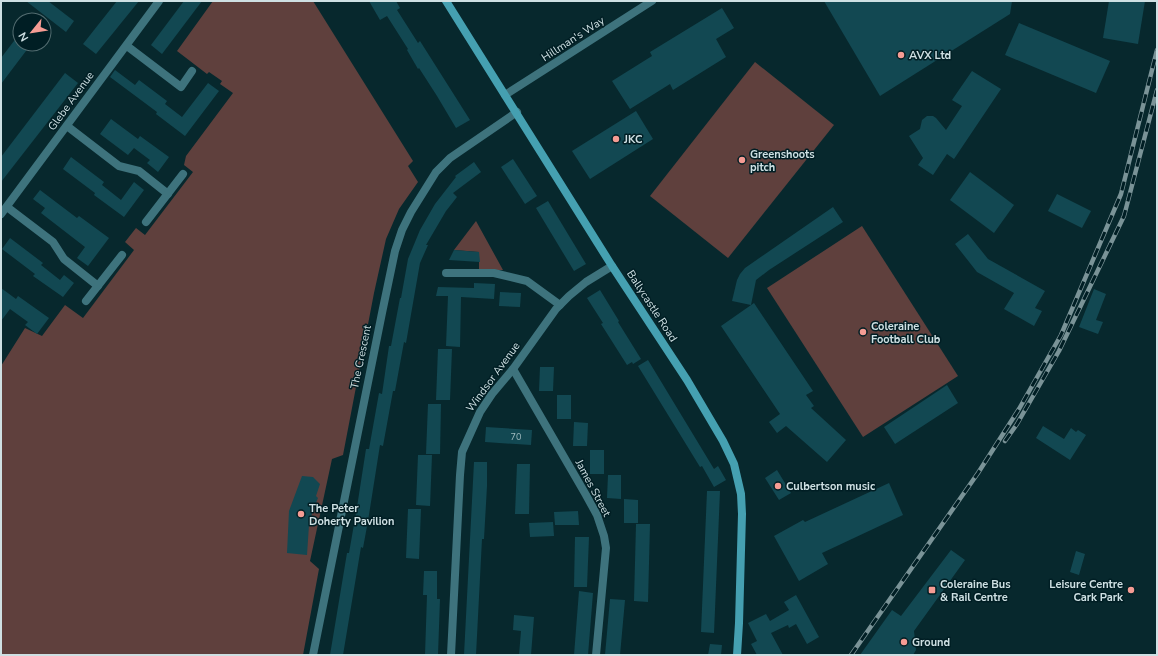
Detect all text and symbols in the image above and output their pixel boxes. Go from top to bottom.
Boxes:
north arrow [12,12,52,52]
street label: Hillman's Way [539,13,608,65]
text: N [15,29,32,44]
place label: AVX Ltd [909,48,951,63]
marker: AVX Ltd [896,50,906,60]
street label: Glebe Avenue [44,68,98,134]
place label: JKC [623,132,643,147]
marker: JKC [611,134,621,144]
place label: Greenshoots pitch [750,147,815,175]
marker: Greenshoots pitch [737,155,747,165]
street label: Ballycastle Road [623,267,681,345]
place label: Coleraine Football Club [871,319,941,347]
street label: The Crescent [347,324,375,390]
marker: Coleraine Football Club [858,327,868,337]
street label: Windsor Avenue [463,339,524,415]
house number: 70 [511,431,521,443]
street label: James Street [571,456,614,519]
place label: Culbertson music [786,479,876,494]
marker: Culbertson music [773,481,783,491]
place label: The Peter Doherty Pavilion [309,501,394,529]
marker: The Peter Doherty Pavilion [296,509,306,519]
place label: Coleraine Bus & Rail Centre [940,577,1011,605]
place label: Leisure Centre Cark Park [1049,577,1124,605]
marker: Coleraine Bus & Rail Centre [927,585,937,595]
marker: Leisure Centre Cark Park [1126,585,1136,595]
place label: Ground [912,635,950,650]
marker: Ground [899,637,909,647]

